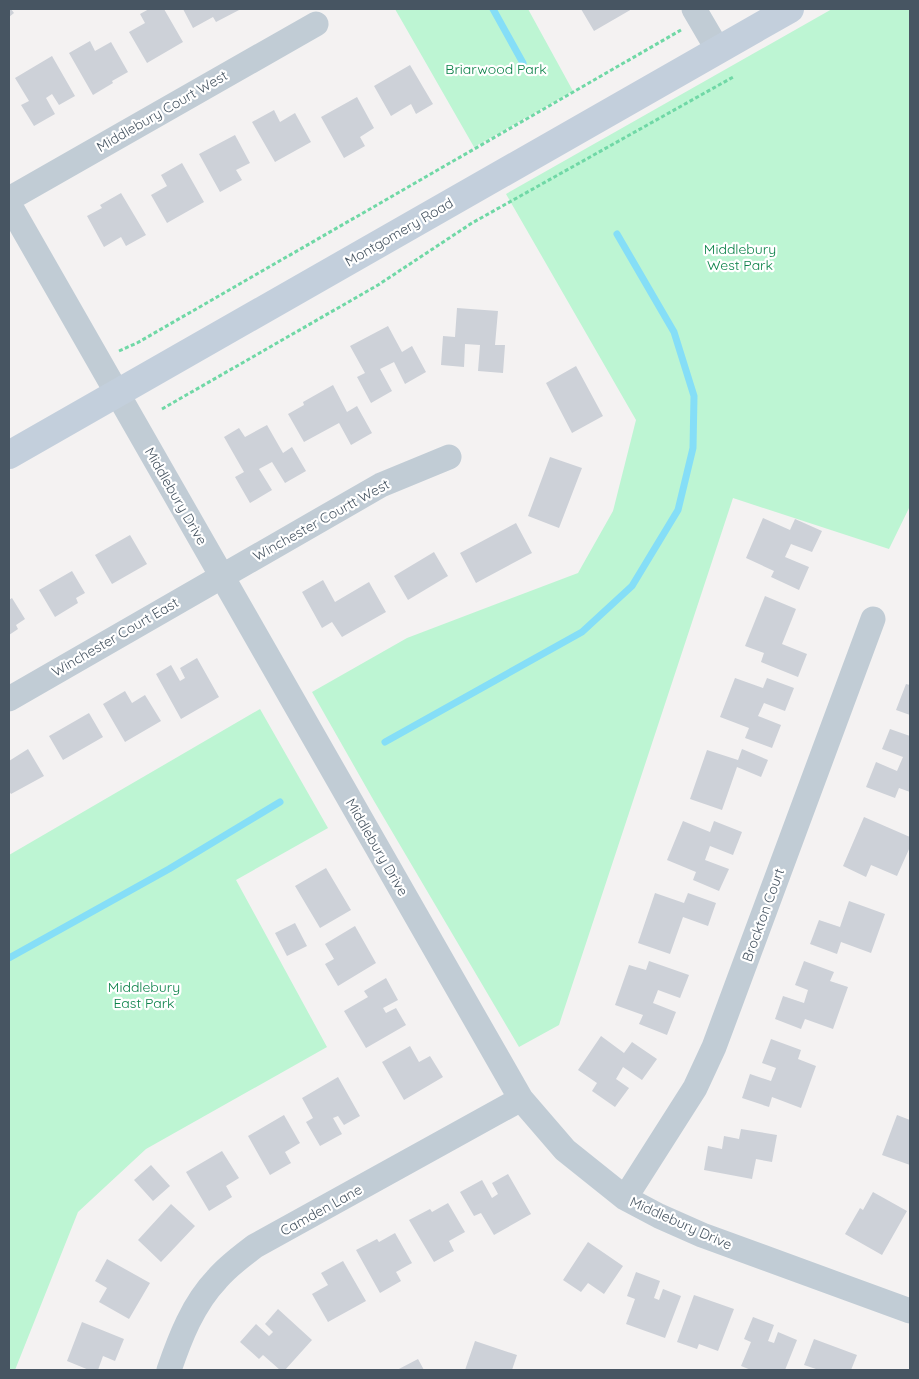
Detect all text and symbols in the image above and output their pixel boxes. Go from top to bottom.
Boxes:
park label: Briarwood Park [445,60,547,78]
street label: Middlebury Court West [93,66,231,156]
street label: Montgomery Road [342,194,456,270]
park label: Middlebury West Park [704,240,776,274]
street label: Middlebury Drive [141,444,211,548]
street label: Winchester Courtt West [250,475,392,565]
street label: Winchester Court East [48,593,182,681]
street label: Middlebury Drive [342,795,412,899]
street label: Brockton Court [738,866,788,964]
park label: Middlebury East Park [108,978,180,1012]
street label: Camden Lane [277,1180,365,1240]
street label: Middlebury Drive [627,1192,735,1254]

